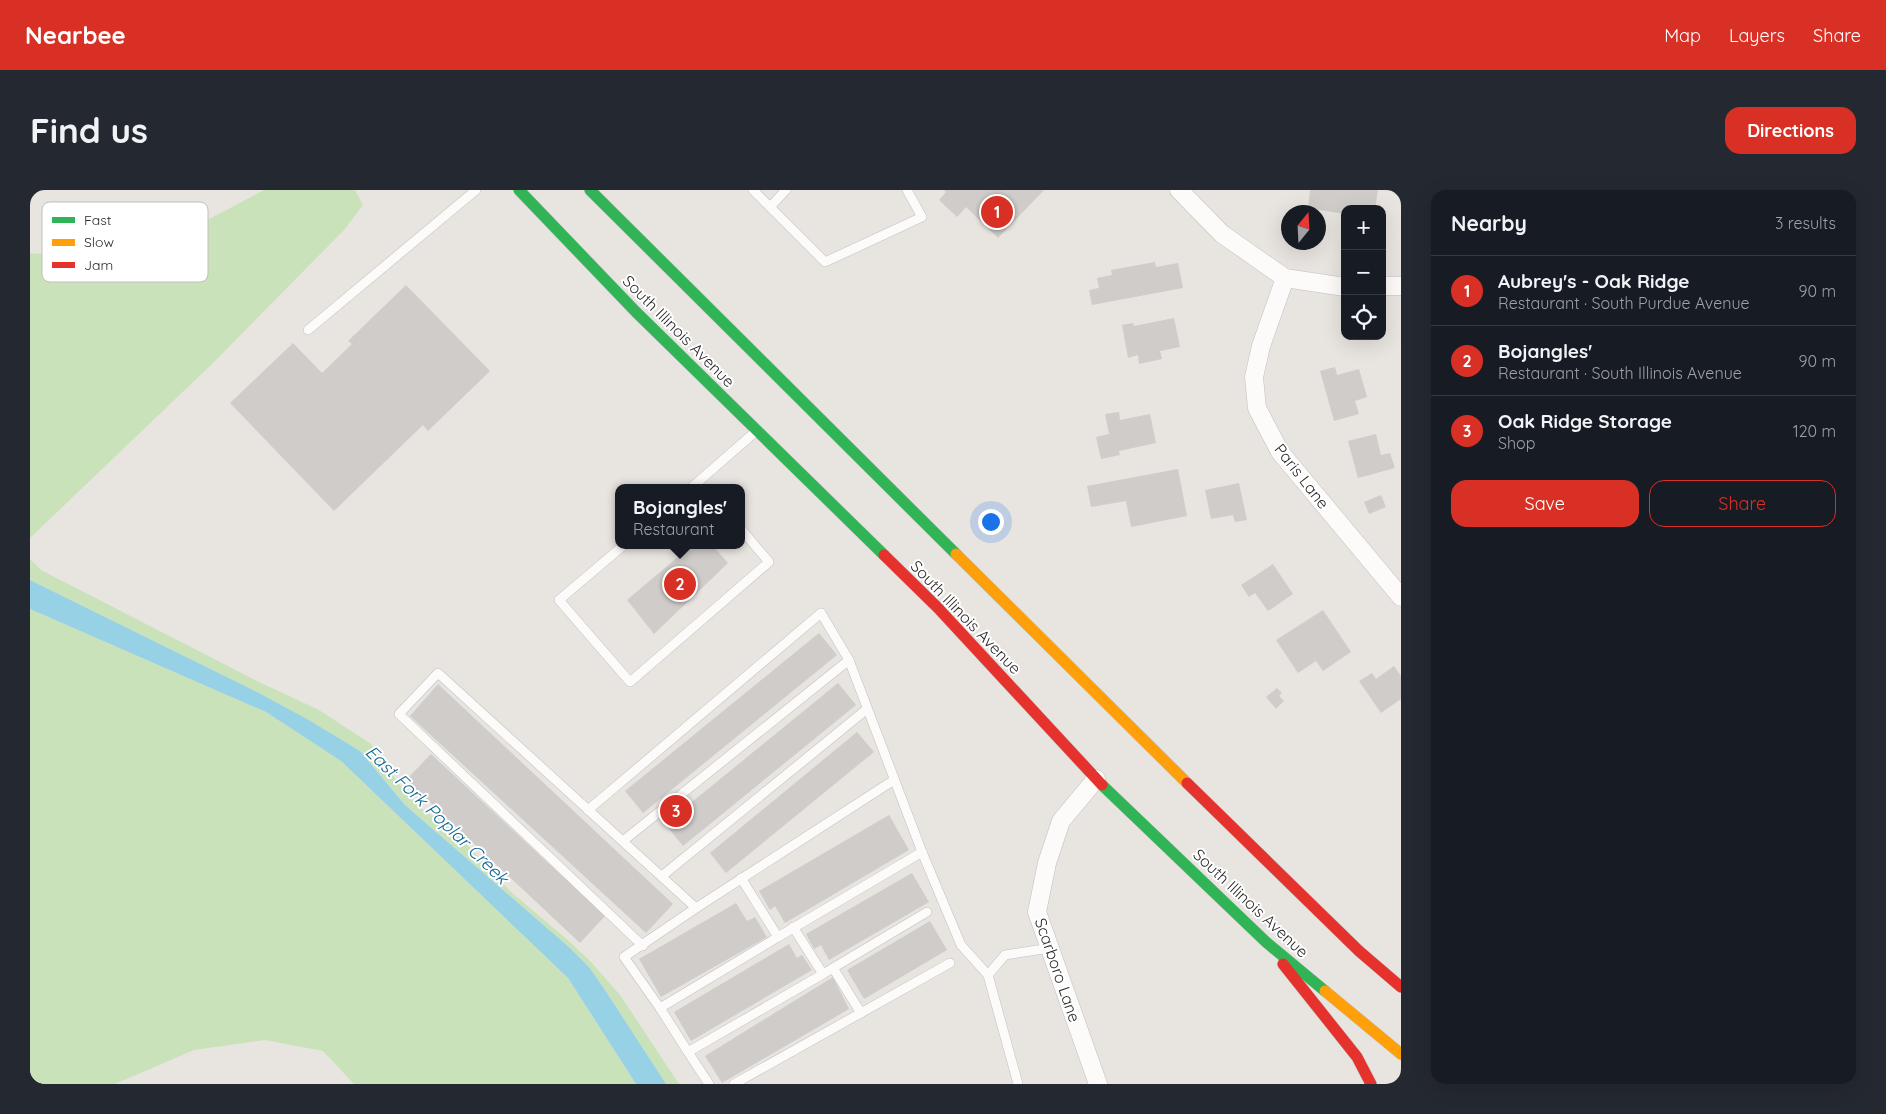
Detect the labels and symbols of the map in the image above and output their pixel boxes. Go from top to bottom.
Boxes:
pin: 1 [981,193,1013,231]
legend [42,202,208,282]
north arrow [1281,205,1326,250]
text: Fast [84,211,112,229]
text: Slow [84,233,114,251]
text: Jam [84,256,113,274]
street label: South Illinois Avenue [619,271,739,391]
street label: Paris Lane [1270,439,1334,513]
your location [978,509,1004,535]
street label: South Illinois Avenue [907,556,1025,678]
pin: 2 [664,565,696,603]
water label: East Fork Poplar Creek [361,740,515,890]
pin: 3 [660,792,692,830]
street label: South Illinois Avenue [1189,844,1313,962]
street label: Scarboro Lane [1031,915,1085,1025]

